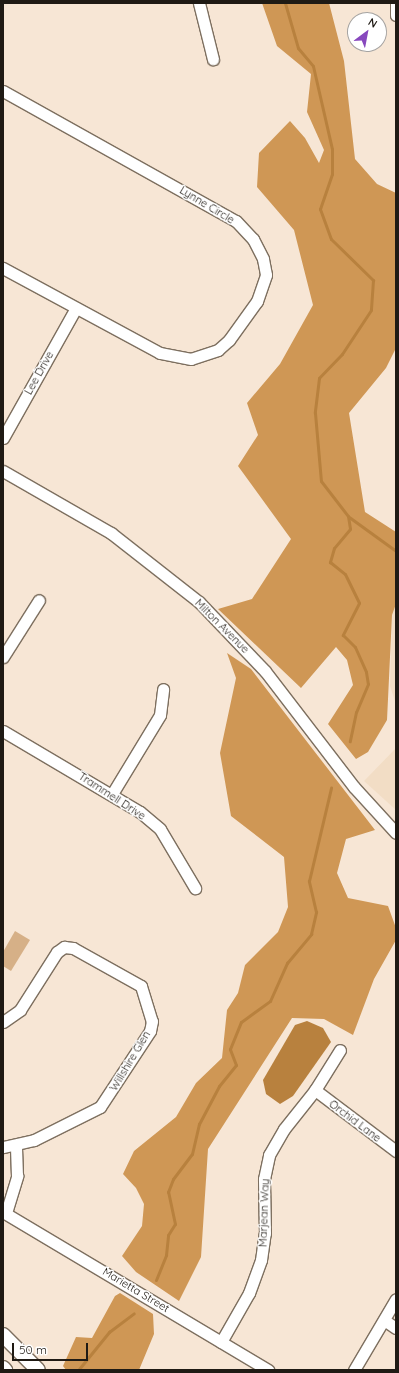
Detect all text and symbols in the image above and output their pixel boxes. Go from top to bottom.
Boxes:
north arrow [347,12,387,52]
text: N [366,15,380,31]
street label: Lynne Circle [177,183,237,227]
street label: Lee Drive [22,349,56,397]
street label: Milton Avenue [192,596,252,656]
street label: Trammell Drive [76,769,148,823]
street label: Willshire Glen [107,1029,153,1093]
street label: Orchid Lane [326,1097,384,1145]
street label: Marjean Way [256,1178,272,1248]
street label: Marietta Street [100,1265,172,1315]
scale bar [14,1335,90,1361]
text: 50 m [19,1342,47,1357]

